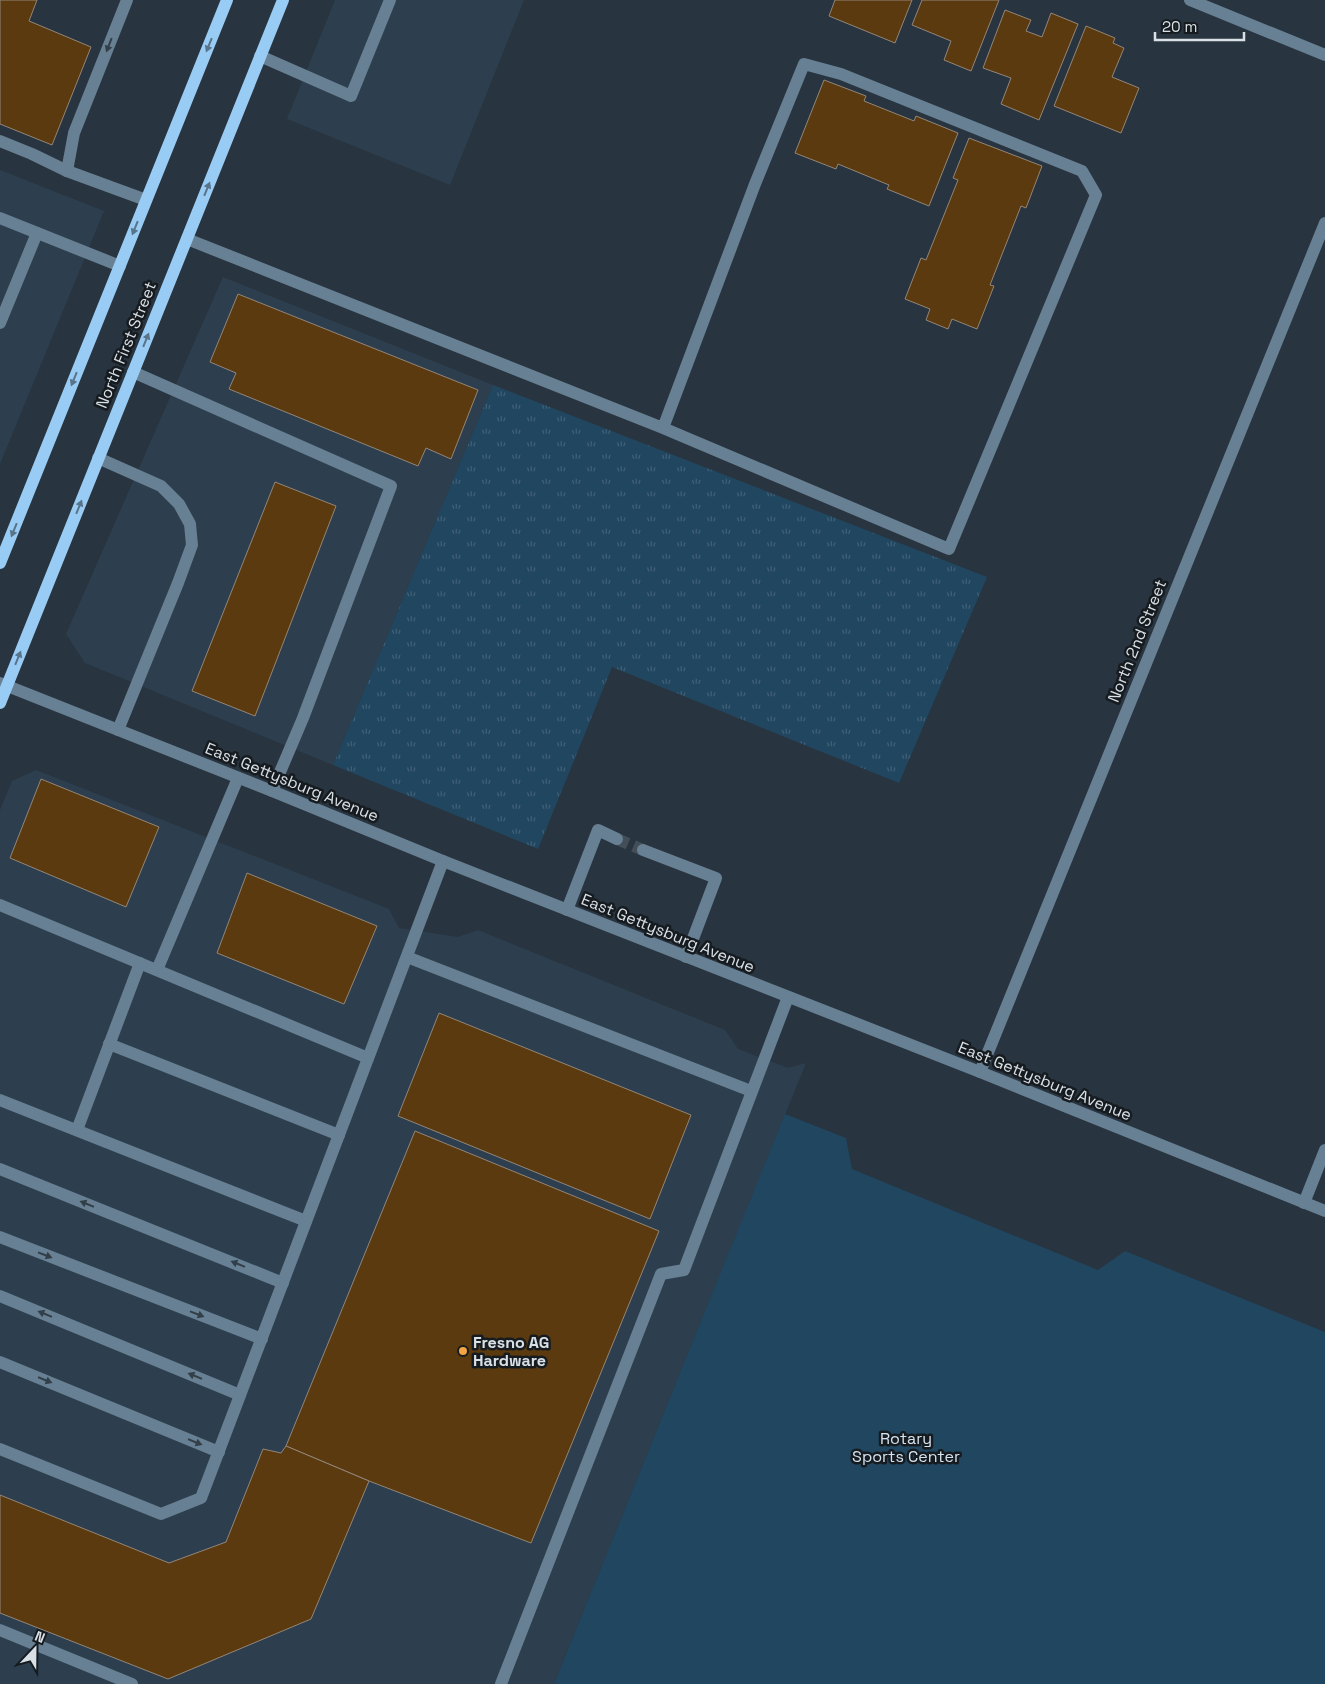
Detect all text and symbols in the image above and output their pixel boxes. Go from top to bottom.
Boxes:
scale bar [1155,10,1244,42]
text: 20 m [1162,17,1197,36]
one-way arrow [105,38,112,53]
one-way arrow [205,38,213,53]
one-way arrow [203,182,211,196]
one-way arrow [131,221,139,236]
street label: North First Street [91,279,161,411]
one-way arrow [142,332,150,347]
one-way arrow [70,372,78,386]
one-way arrow [75,499,83,514]
one-way arrow [9,523,17,537]
street label: North 2nd Street [1103,577,1171,705]
one-way arrow [15,650,22,665]
street label: East Gettysburg Avenue [202,738,382,826]
street label: East Gettysburg Avenue [578,889,758,977]
street label: East Gettysburg Avenue [955,1037,1135,1125]
one-way arrow [79,1200,94,1208]
one-way arrow [38,1252,53,1259]
one-way arrow [231,1260,245,1268]
one-way arrow [38,1310,52,1318]
one-way arrow [190,1310,204,1318]
place label: Fresno AG Hardware [473,1332,549,1371]
marker: Fresno AG Hardware [457,1345,469,1357]
one-way arrow [188,1372,202,1380]
one-way arrow [38,1377,52,1385]
park label: Rotary Sports Center [852,1428,960,1467]
one-way arrow [188,1439,202,1447]
north arrow [10,1624,60,1674]
text: N [32,1627,48,1647]

